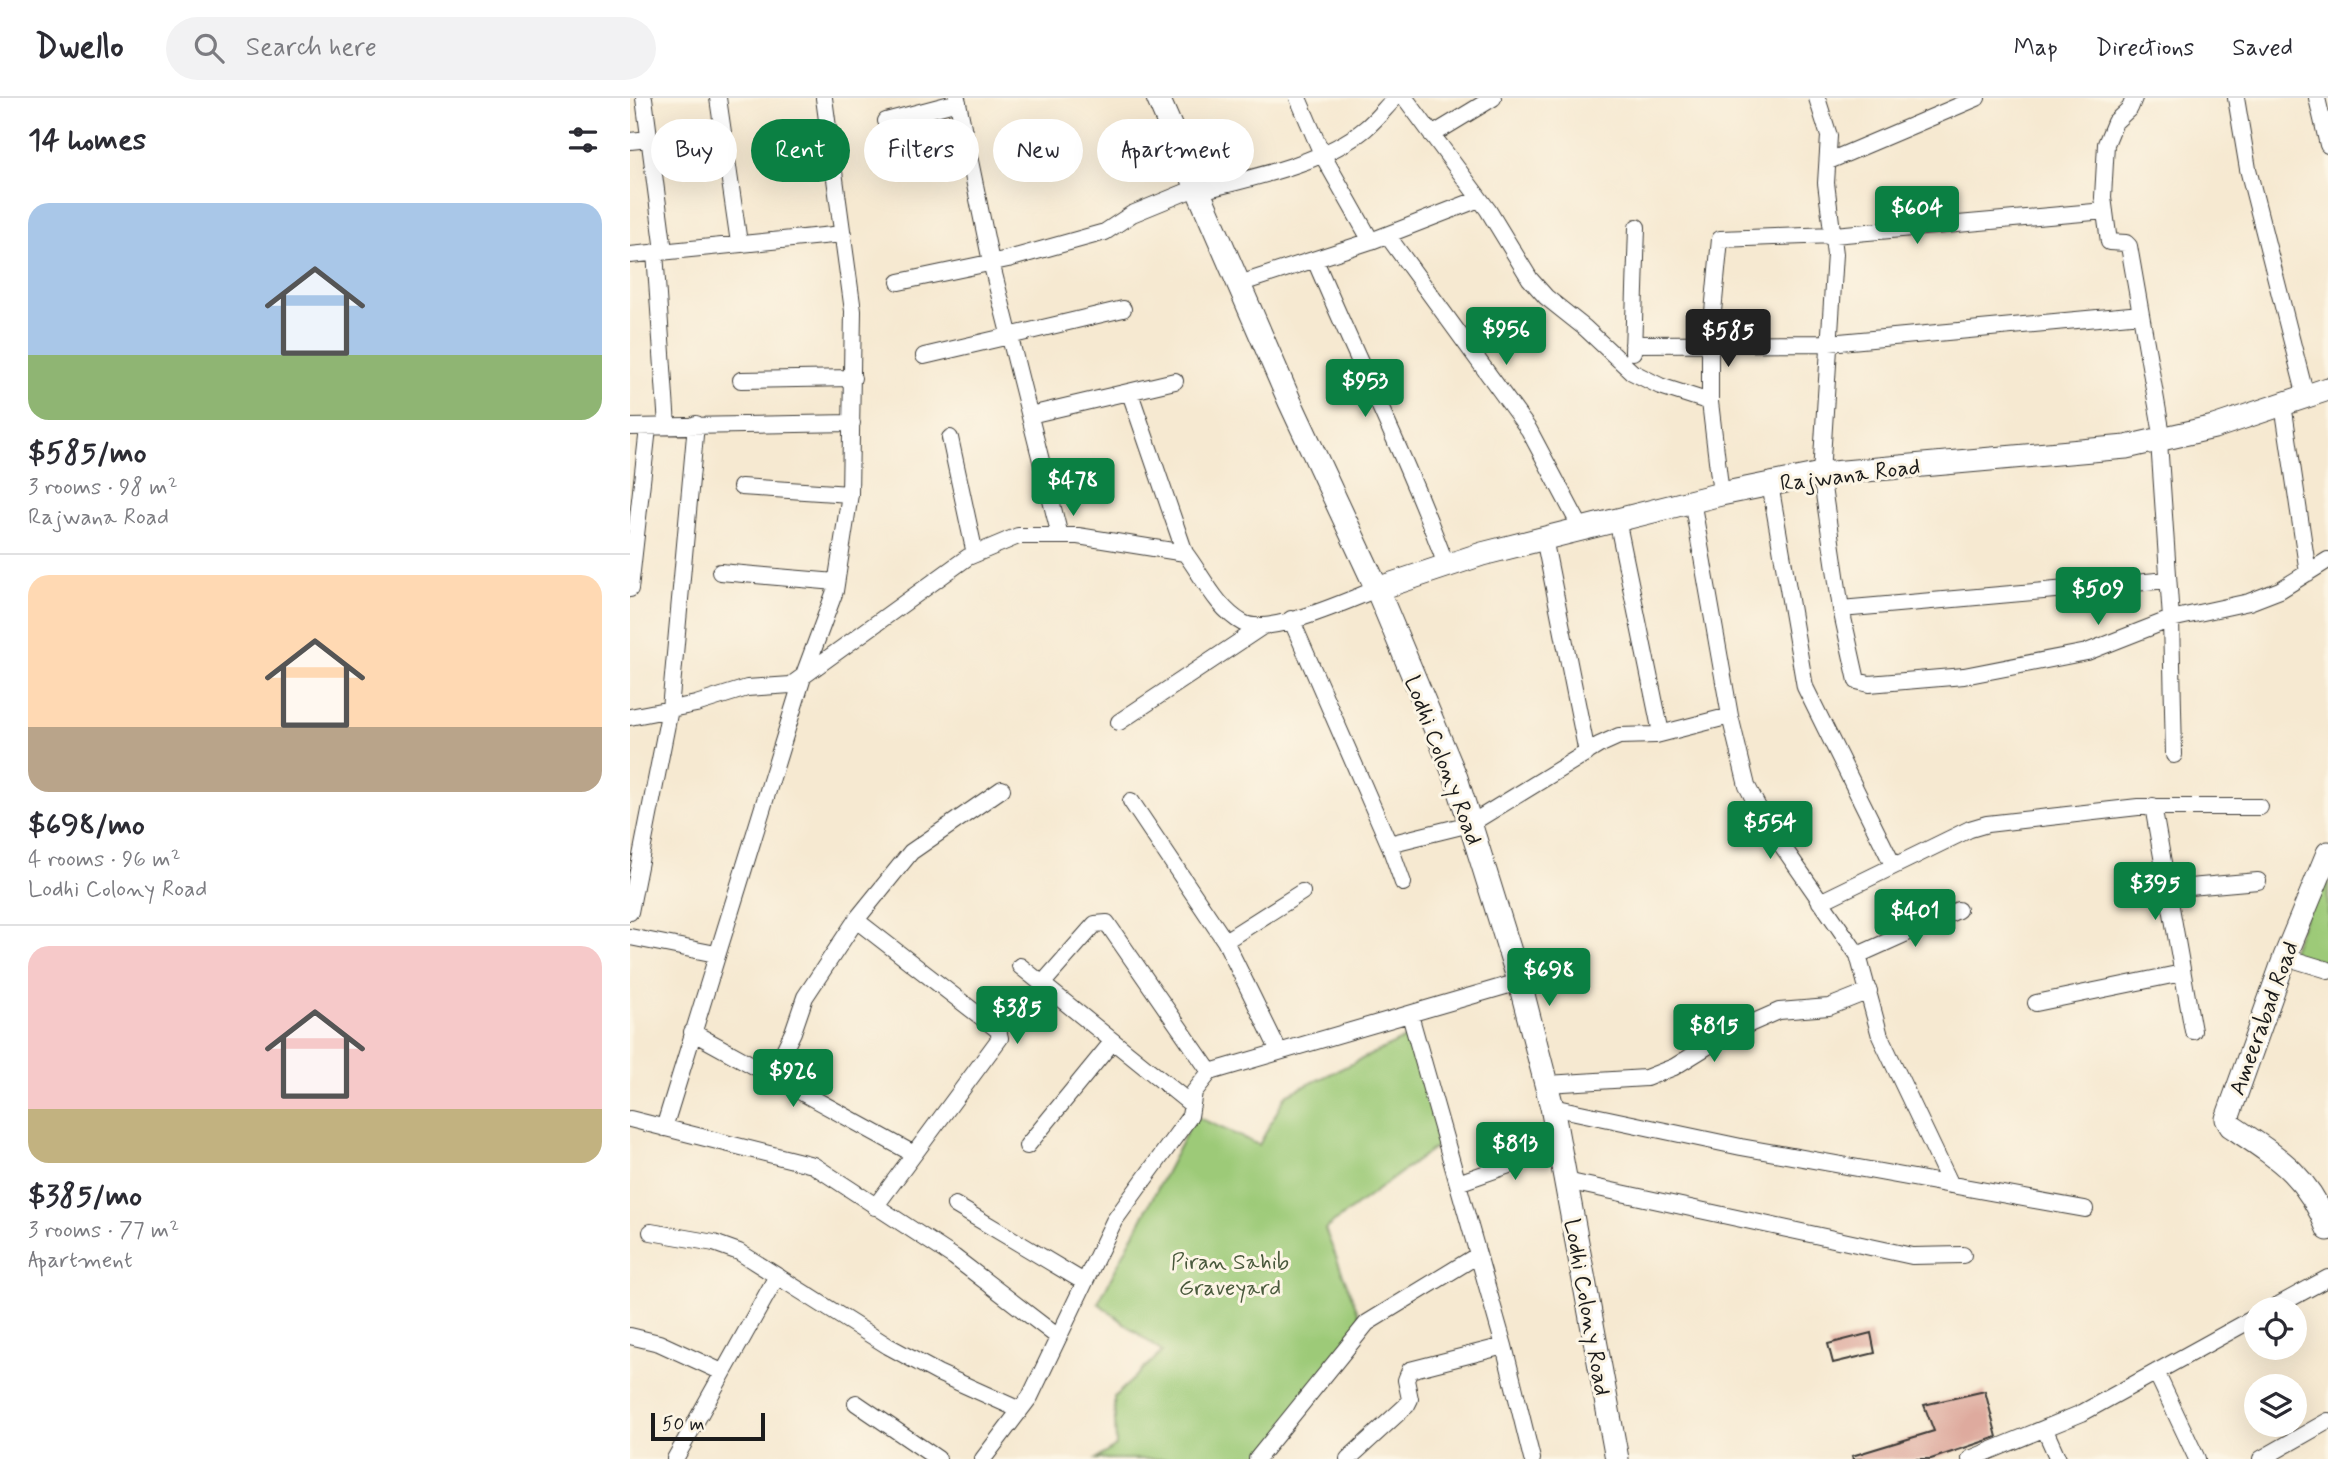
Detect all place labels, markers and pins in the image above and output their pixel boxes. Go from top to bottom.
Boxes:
pin: $604 [1876,186,1958,246]
pin: $956 [1465,308,1547,367]
pin: $585 [1687,310,1769,369]
pin: $953 [1324,360,1406,419]
pin: $478 [1032,458,1114,518]
pin: $509 [2057,568,2139,627]
pin: $554 [1729,802,1811,861]
pin: $395 [2114,862,2196,922]
pin: $401 [1874,890,1956,949]
pin: $698 [1508,948,1590,1008]
pin: $385 [976,986,1058,1046]
pin: $815 [1673,1004,1755,1064]
pin: $926 [752,1049,834,1109]
pin: $813 [1474,1122,1556,1182]

